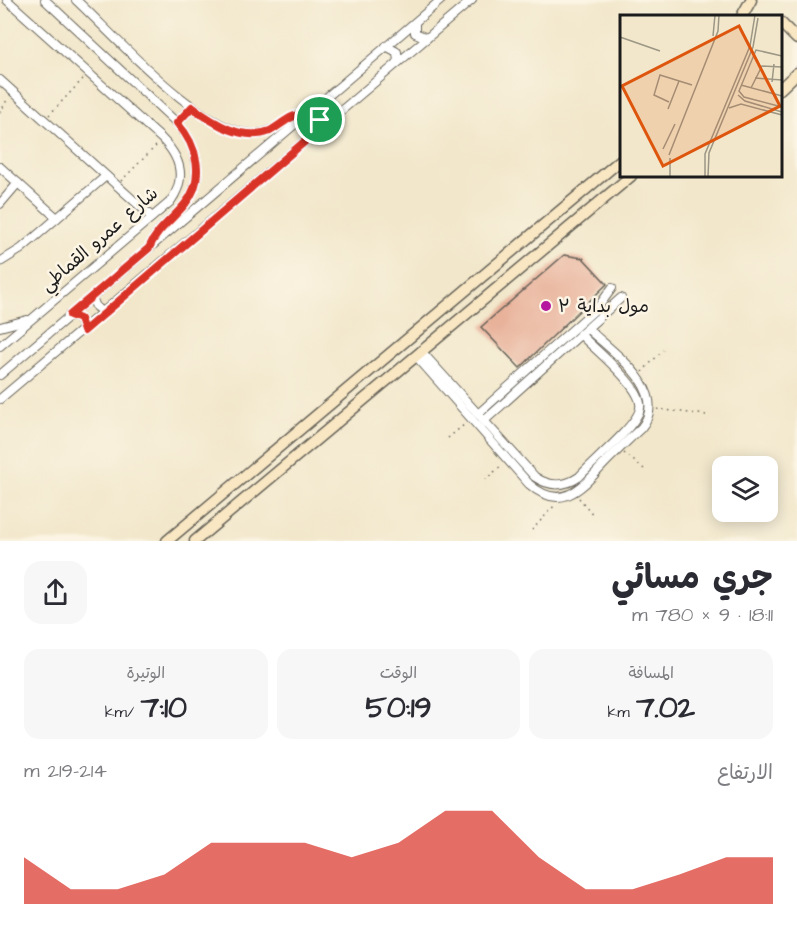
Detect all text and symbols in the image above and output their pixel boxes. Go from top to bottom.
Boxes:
inset map [620,15,782,177]
pin [294,94,345,145]
icon: arrive [303,103,336,136]
street label: شارع عمرو القماطي [35,181,166,300]
place label: مول بداية ۲ [558,294,649,319]
marker: مول بداية ۲ [539,299,553,313]
map controls [712,456,778,522]
button: layers [712,456,778,522]
text: جري مسائي [611,555,773,601]
button: share [24,561,87,624]
text: 18:11 · 9 × 780 m [632,601,773,629]
text: الوتيرة [127,662,165,684]
text: الوقت [380,662,417,684]
text: المسافة [628,662,674,684]
text: 7:10 [141,687,187,729]
text: 50:19 [365,687,432,729]
text: 7.02 [636,687,695,729]
text: /km [105,701,141,723]
text: km [607,701,636,723]
text: 214–219 m [24,757,107,785]
text: الارتفاع [717,759,773,787]

